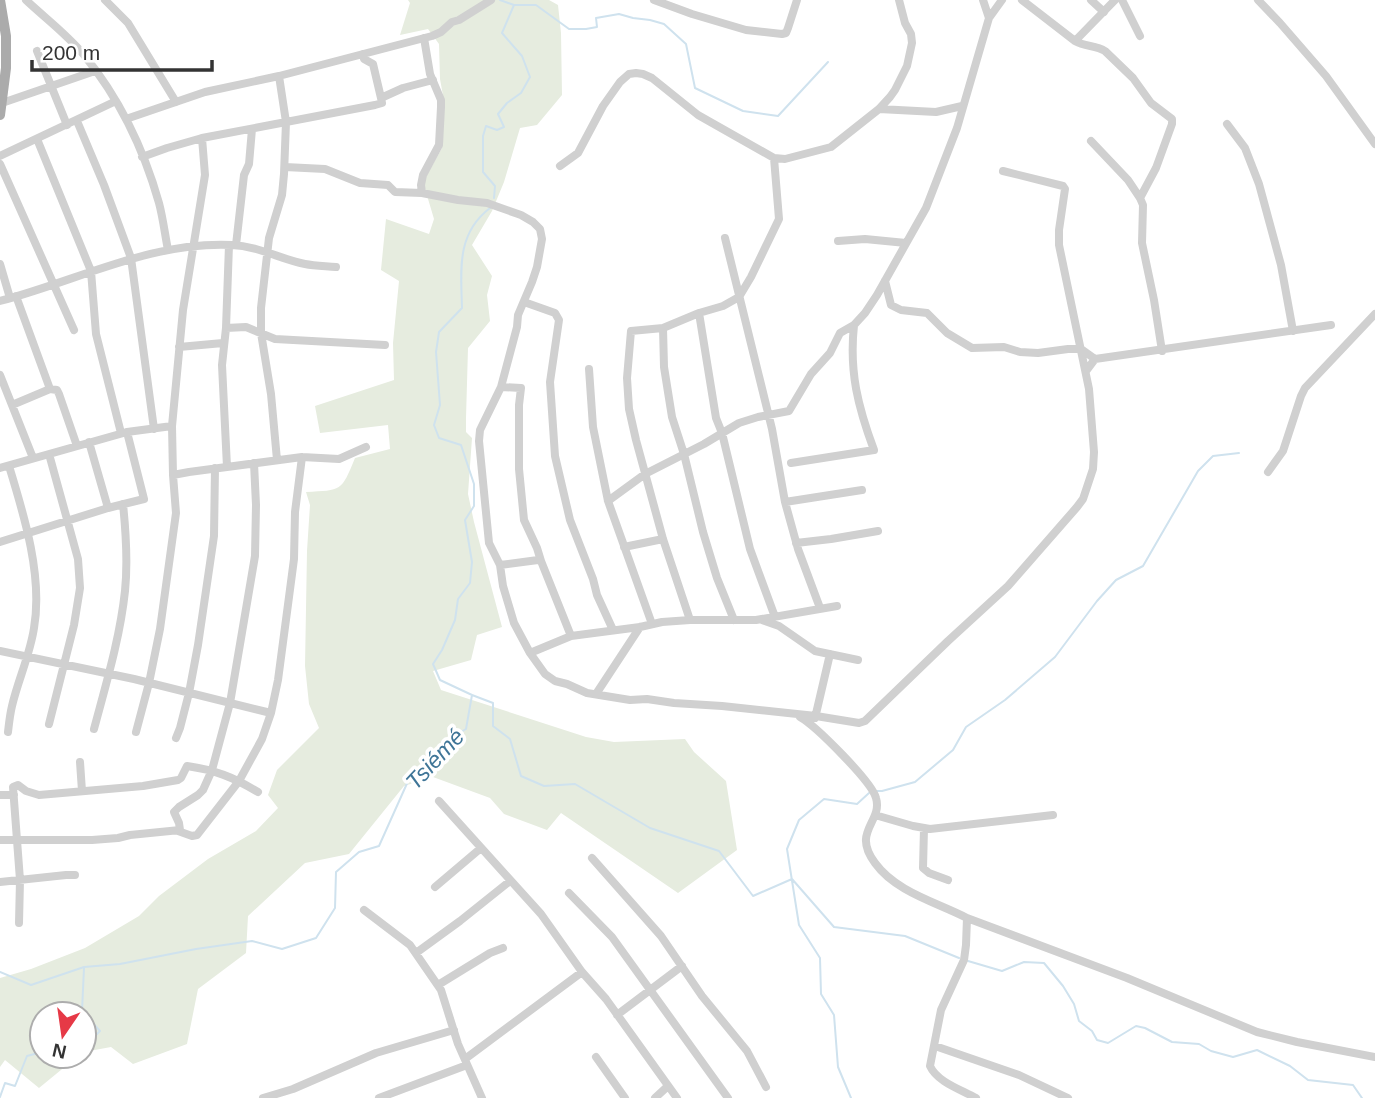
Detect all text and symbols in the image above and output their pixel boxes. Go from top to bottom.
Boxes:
scale bar [32,28,212,72]
text: 200 m [42,41,100,64]
water label: Tsiémé [400,723,470,795]
north arrow [28,1000,98,1070]
text: N [50,1039,68,1063]

